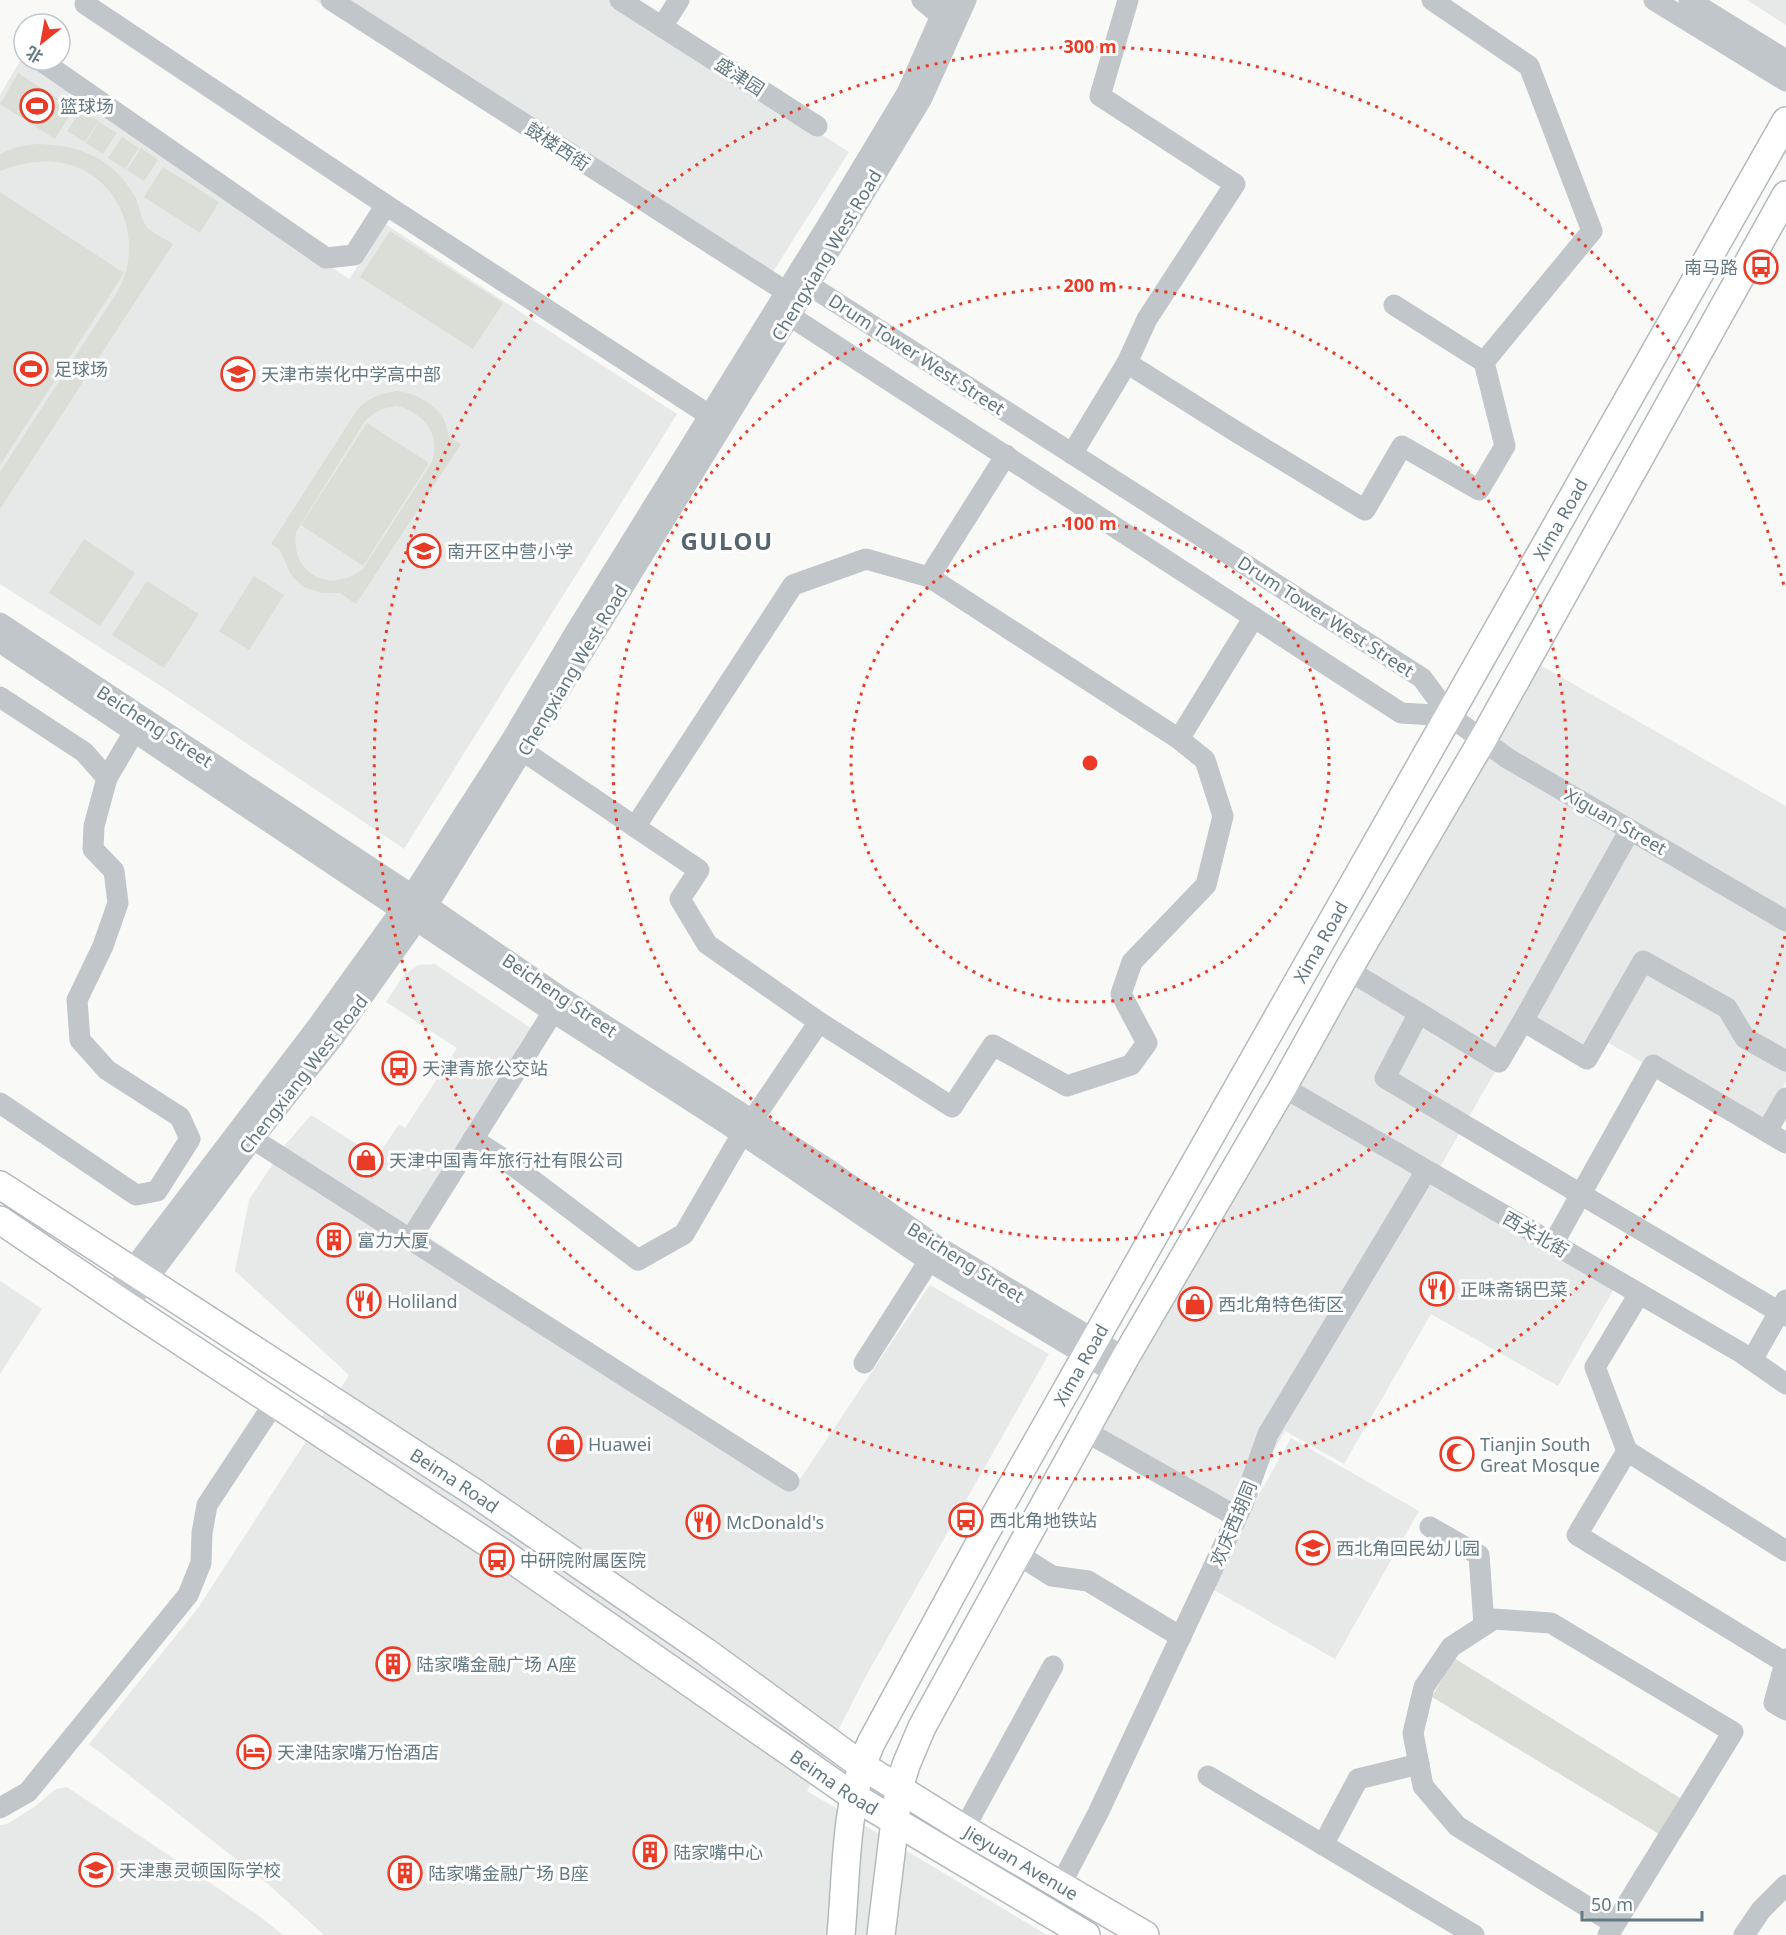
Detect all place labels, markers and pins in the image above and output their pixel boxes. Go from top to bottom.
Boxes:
sports icon: 篮球场 [19,88,55,124]
place label: 篮球场 [60,94,114,118]
bus stop icon: 南马路 [1743,249,1779,285]
place label: 南马路 [1684,255,1738,279]
sports icon: 足球场 [13,351,49,387]
school or university icon: 天津市崇化中学高中部 [220,356,256,392]
place label: 足球场 [54,357,108,381]
place label: 天津市崇化中学高中部 [261,362,441,386]
school or university icon: 南开区中营小学 [406,533,442,569]
place label: 南开区中营小学 [447,539,573,563]
centre of rings [1080,753,1100,773]
bus stop icon: 天津青旅公交站 [381,1050,417,1086]
place label: 天津青旅公交站 [422,1056,548,1080]
shop icon: 天津中国青年旅行社有限公司 [348,1142,384,1178]
place label: 天津中国青年旅行社有限公司 [389,1148,623,1172]
building icon: 富力大厦 [316,1222,352,1258]
place label: 富力大厦 [357,1228,429,1252]
restaurant icon: 正味斋锅巴菜 [1419,1271,1455,1307]
place label: 正味斋锅巴菜 [1460,1277,1568,1301]
restaurant icon: Holiland [346,1283,382,1319]
shop icon: 西北角特色街区 [1177,1286,1213,1322]
place label: Holiland [387,1289,457,1313]
place label: 西北角特色街区 [1218,1292,1344,1316]
shop icon: Huawei [547,1426,583,1462]
place label: Huawei [588,1432,652,1456]
place label: Tianjin South Great Mosque [1480,1432,1600,1477]
mosque icon: Tianjin South Great Mosque [1439,1436,1475,1472]
bus stop icon: 西北角地铁站 [948,1502,984,1538]
restaurant icon: McDonald's [685,1504,721,1540]
place label: 西北角地铁站 [989,1508,1097,1532]
place label: McDonald's [726,1510,824,1534]
school or university icon: 西北角回民幼儿园 [1295,1530,1331,1566]
place label: 西北角回民幼儿园 [1336,1536,1480,1560]
bus stop icon: 中研院附属医院 [479,1542,515,1578]
place label: 中研院附属医院 [520,1548,646,1572]
building icon: 陆家嘴金融广场 A座 [375,1646,411,1682]
place label: 陆家嘴金融广场 A座 [416,1652,576,1676]
hotel icon: 天津陆家嘴万怡酒店 [236,1734,272,1770]
place label: 天津陆家嘴万怡酒店 [277,1740,439,1764]
building icon: 陆家嘴中心 [632,1834,668,1870]
place label: 陆家嘴中心 [673,1840,763,1864]
school or university icon: 天津惠灵顿国际学校 [78,1852,114,1888]
building icon: 陆家嘴金融广场 B座 [387,1855,423,1891]
place label: 天津惠灵顿国际学校 [119,1858,281,1882]
place label: 陆家嘴金融广场 B座 [428,1861,588,1885]

